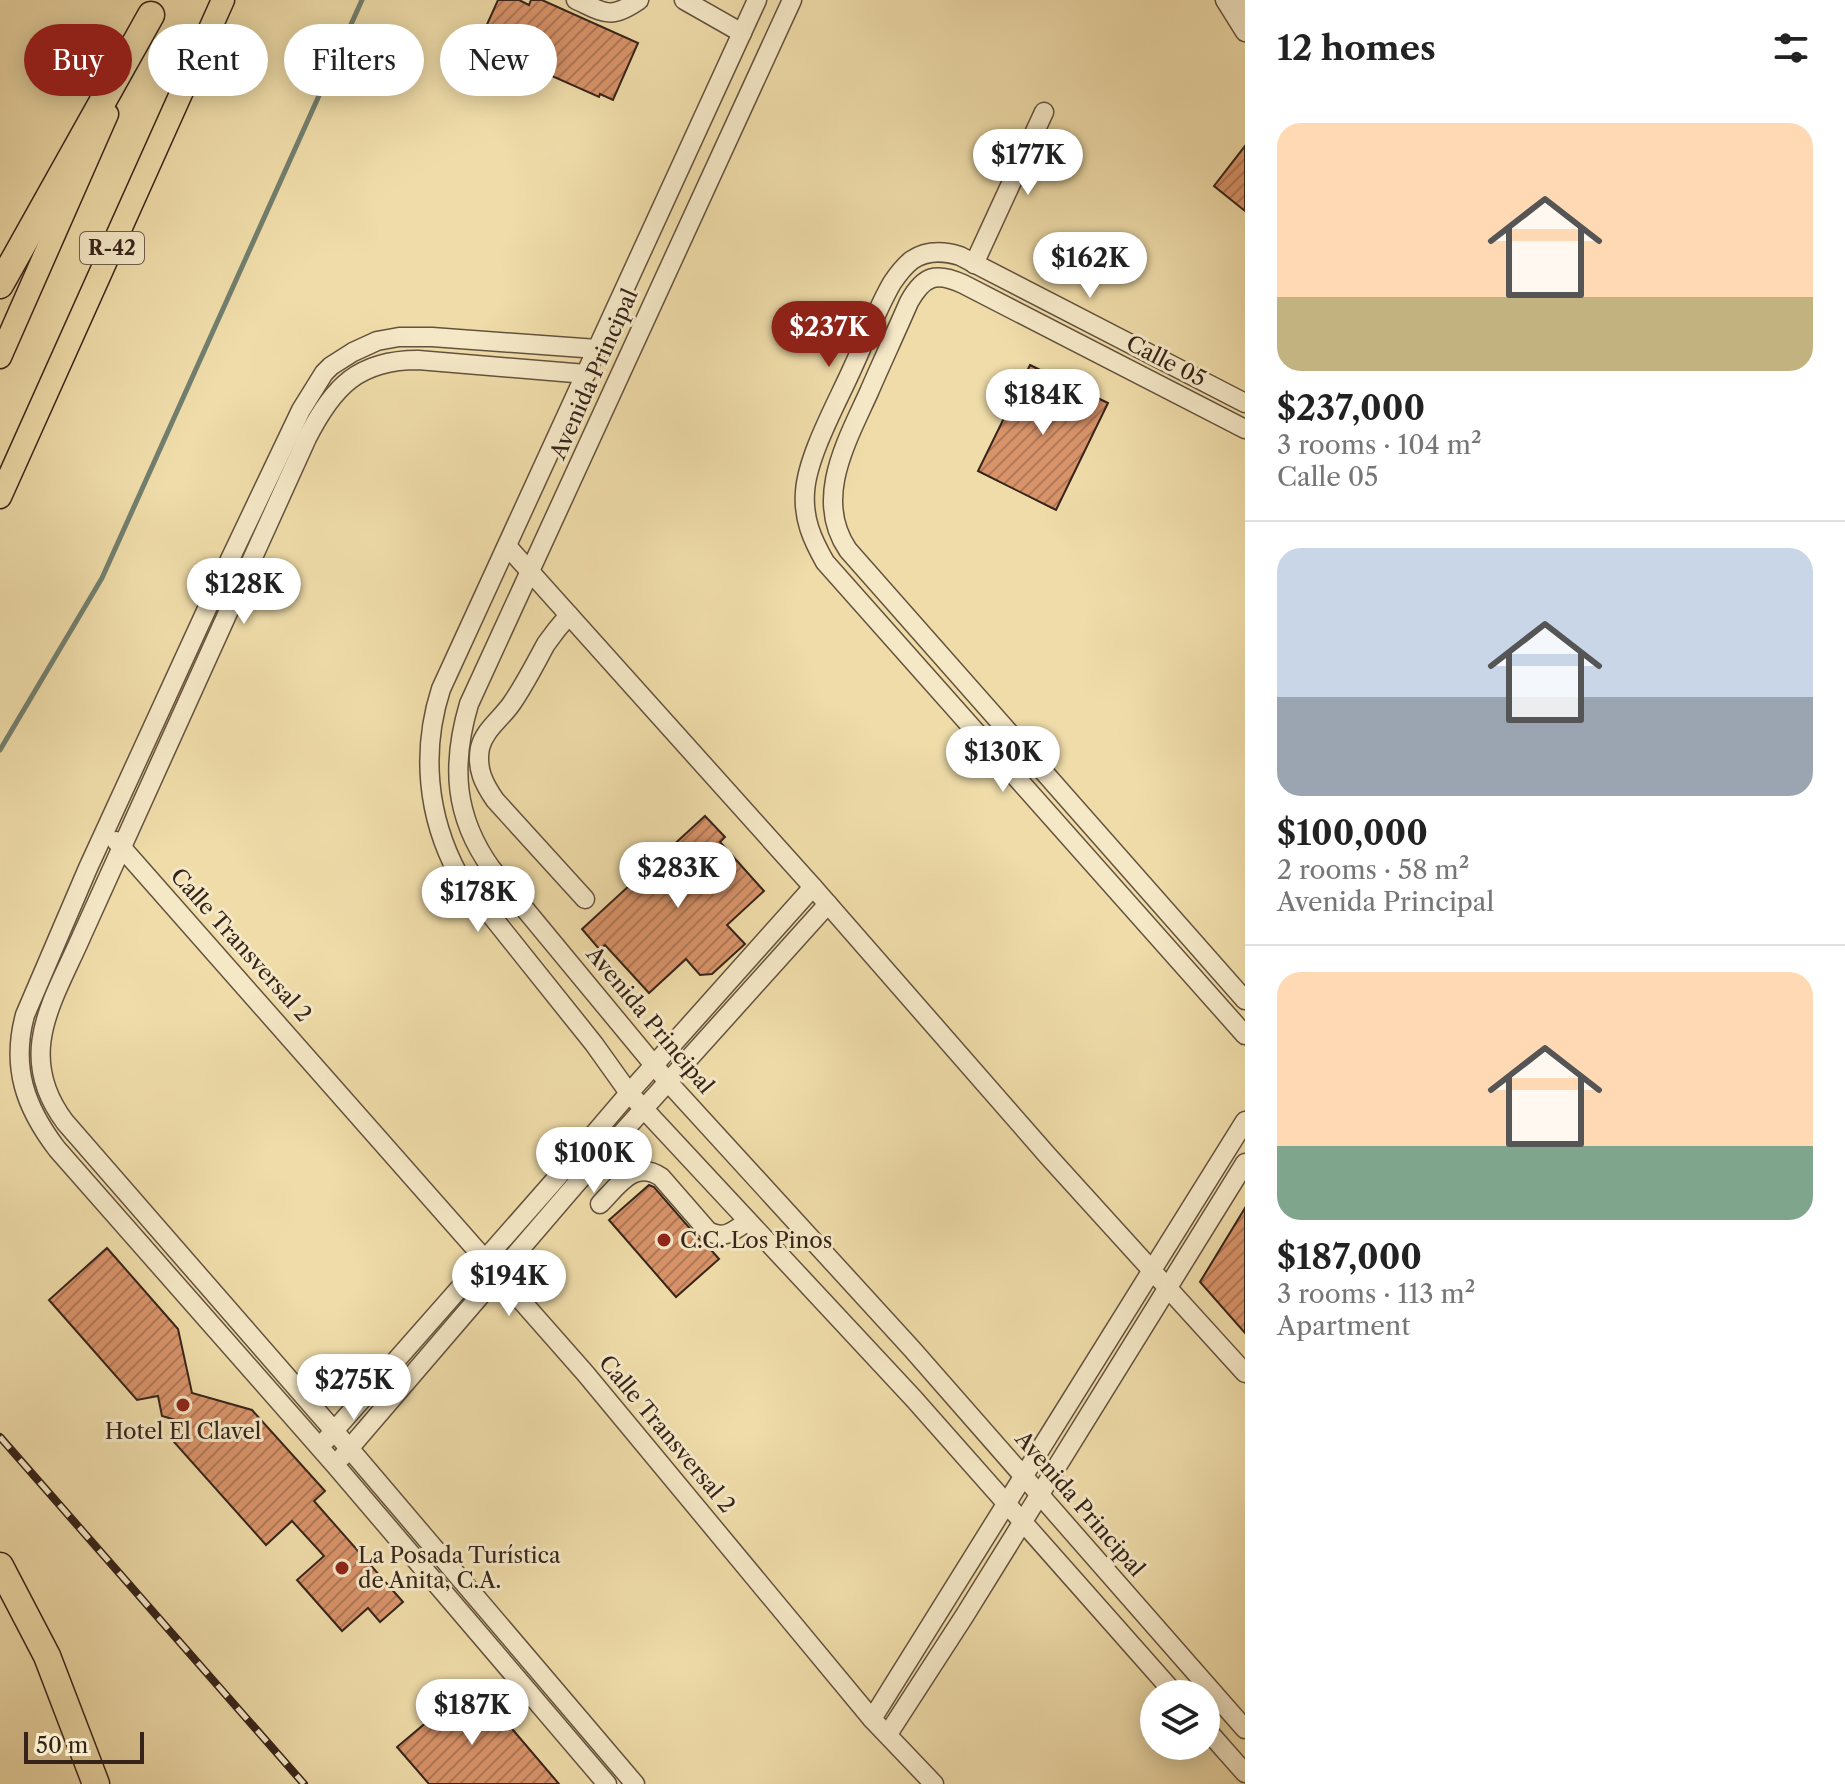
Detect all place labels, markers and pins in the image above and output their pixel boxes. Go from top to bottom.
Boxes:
pin: $177K [972,129,1084,197]
pin: $162K [1034,232,1146,300]
pin: $237K [773,301,885,369]
pin: $184K [987,369,1099,437]
pin: $128K [188,558,300,626]
pin: $130K [947,726,1059,794]
pin: $283K [622,842,734,910]
pin: $178K [422,866,534,934]
pin: $100K [538,1127,650,1195]
place label: C.C. Los Pinos [680,1227,832,1254]
marker: C.C. Los Pinos [655,1231,673,1249]
pin: $194K [453,1250,565,1318]
pin: $275K [298,1354,410,1422]
marker: Hotel El Clavel [174,1396,192,1414]
place label: Hotel El Clavel [105,1418,262,1445]
place label: La Posada Turística de Anita, C.A. [358,1542,561,1594]
marker: La Posada Turística de Anita, C.A. [333,1559,351,1577]
pin: $187K [416,1679,528,1747]

